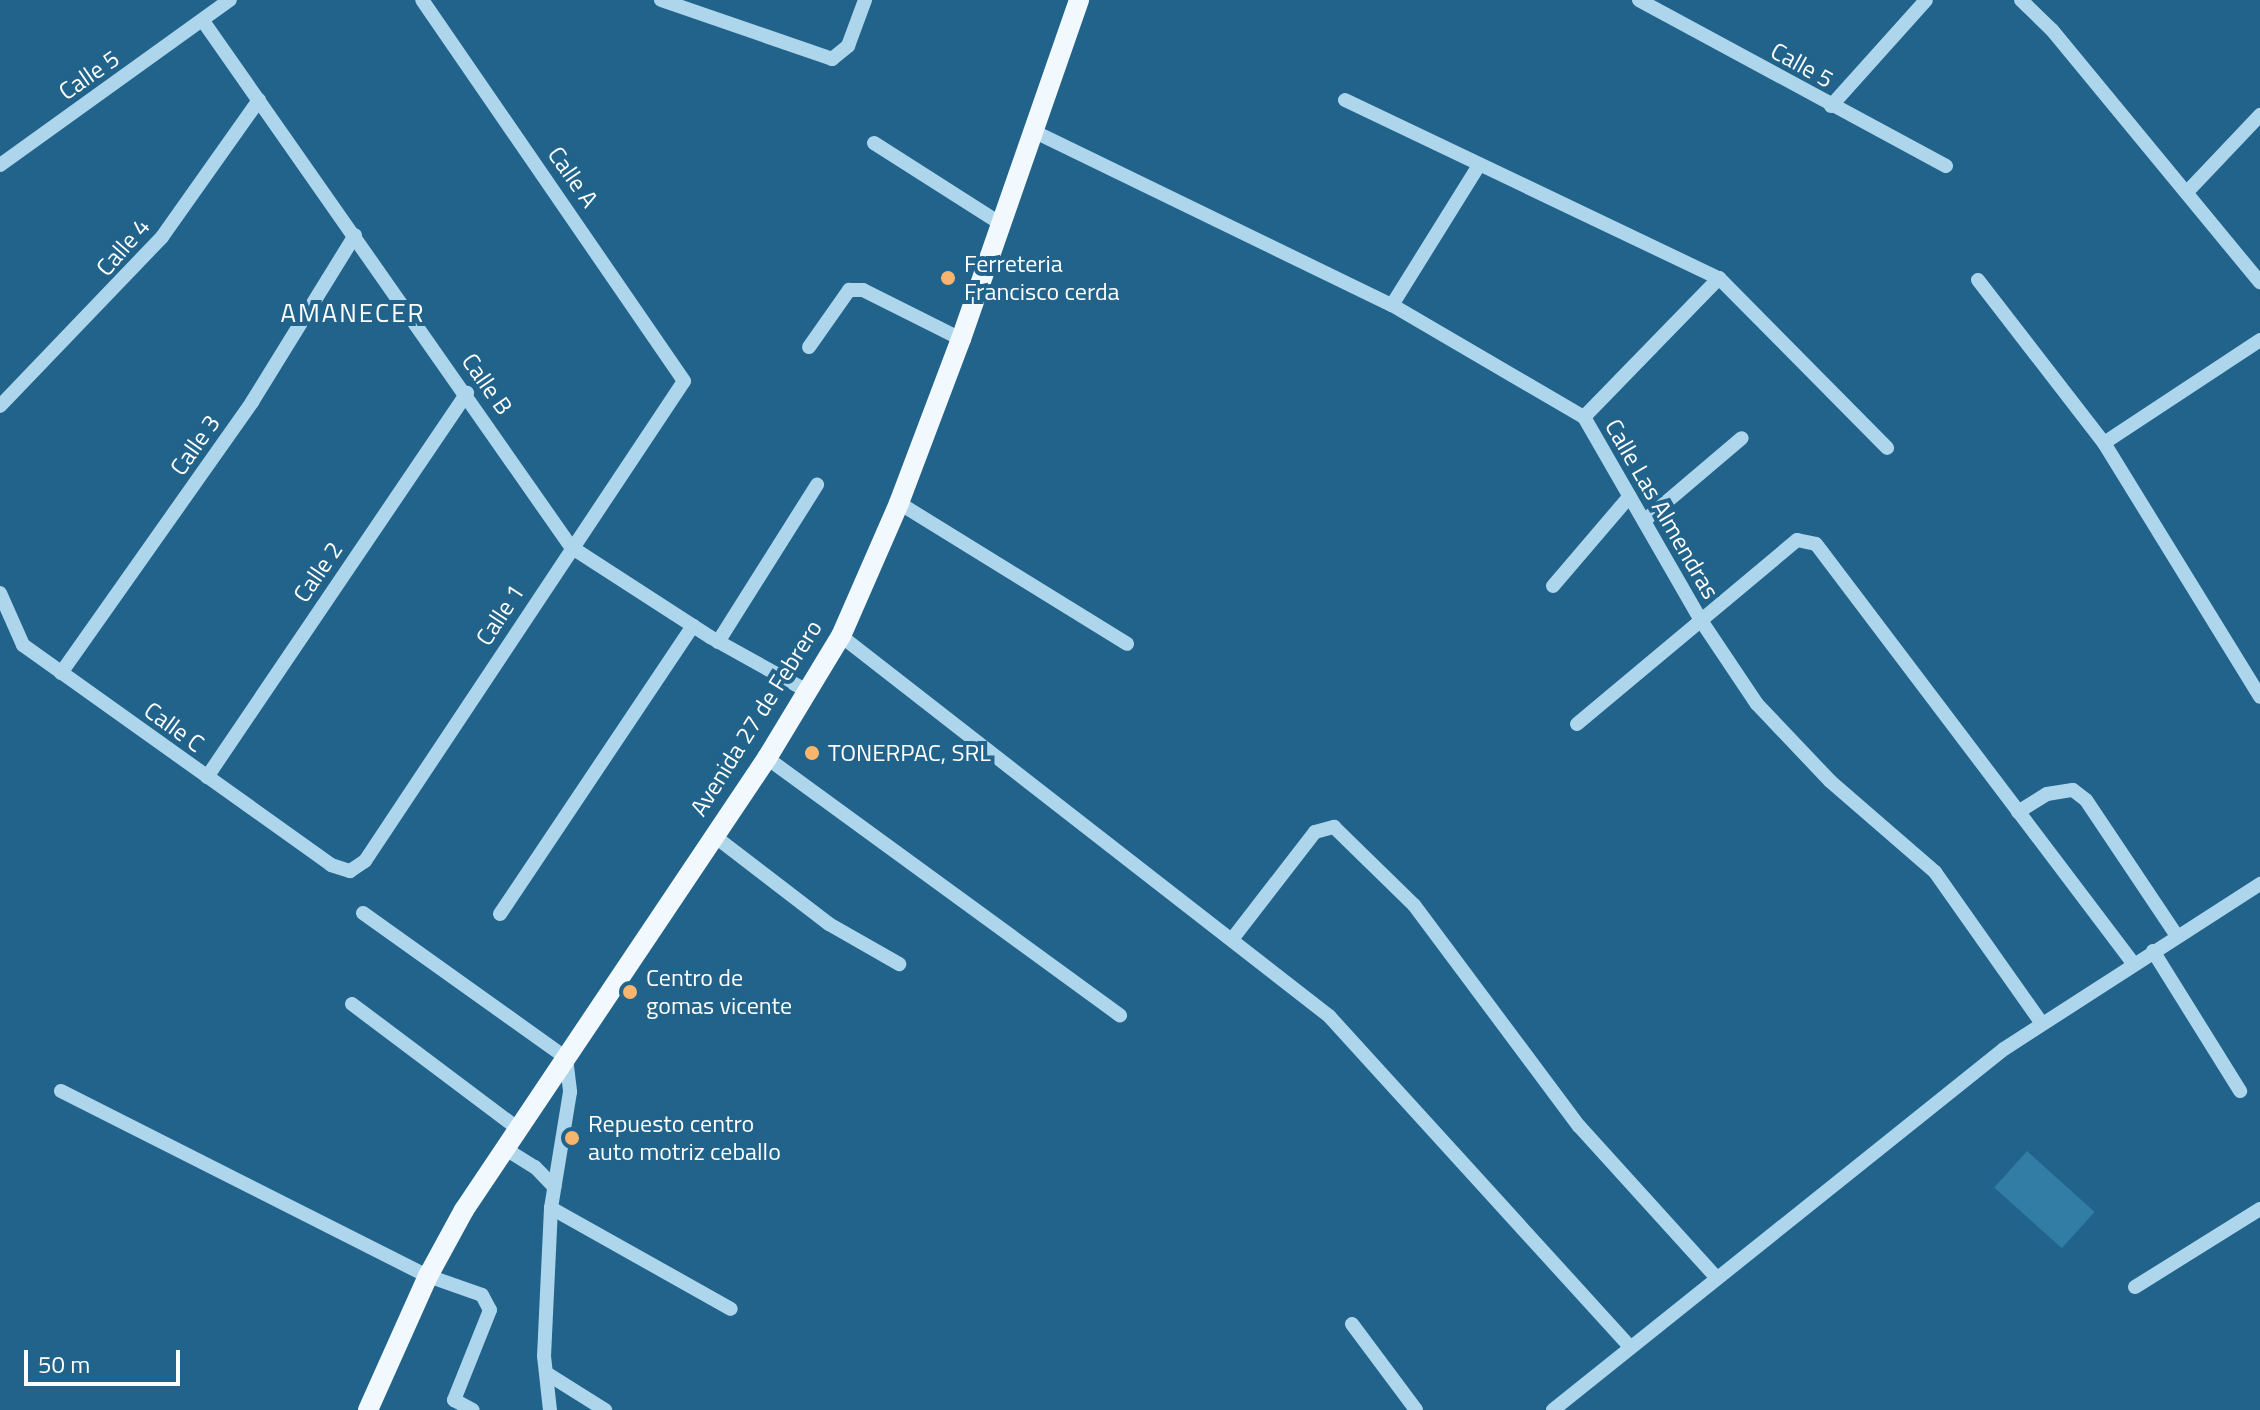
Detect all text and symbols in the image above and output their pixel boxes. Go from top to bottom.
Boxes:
street label: Calle 5 [1766,36,1838,94]
street label: Calle 5 [53,44,125,106]
street label: Calle A [542,141,604,213]
street label: Calle 4 [90,212,156,282]
place label: Ferreteria Francisco cerda [964,250,1120,306]
marker: Ferreteria Francisco cerda [939,269,957,287]
district label: AMANECER [280,297,426,329]
street label: Calle B [456,348,518,420]
street label: Calle 3 [164,409,226,481]
street label: Calle Las Almendras [1599,414,1725,604]
street label: Calle 2 [287,536,349,608]
street label: Calle 1 [470,579,530,651]
street label: Avenida 27 de Febrero [684,615,828,821]
street label: Calle C [139,696,209,758]
place label: TONERPAC, SRL [828,739,991,767]
marker: TONERPAC, SRL [803,744,821,762]
place label: Centro de gomas vicente [646,964,792,1020]
marker: Centro de gomas vicente [621,983,639,1001]
place label: Repuesto centro auto motriz ceballo [588,1110,781,1166]
marker: Repuesto centro auto motriz ceballo [563,1129,581,1147]
scale bar [28,1334,184,1384]
text: 50 m [38,1346,90,1382]

